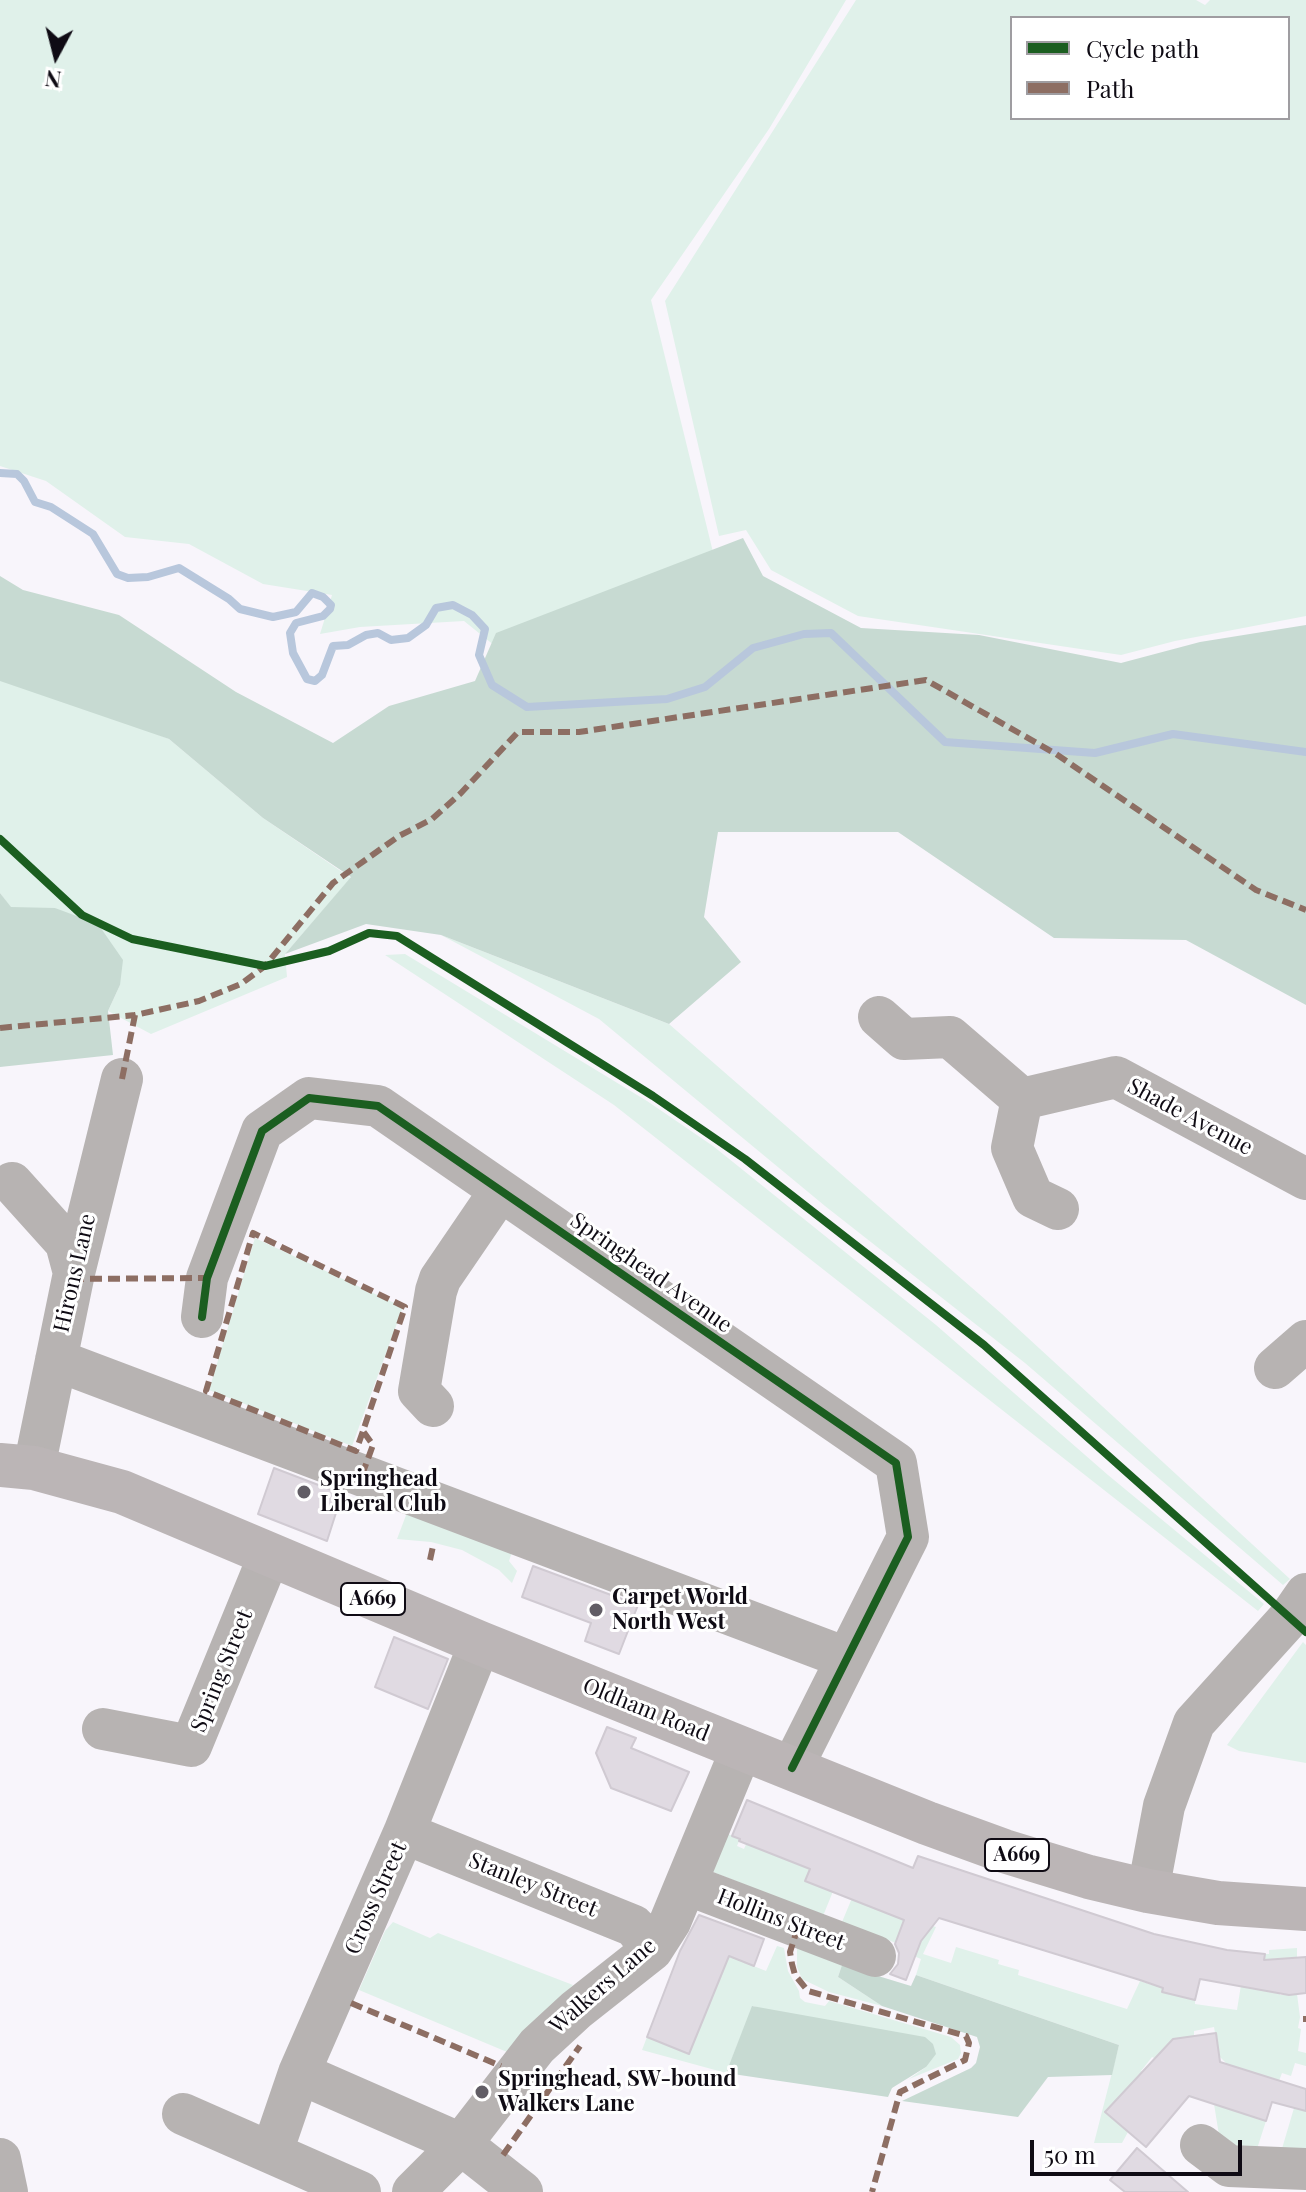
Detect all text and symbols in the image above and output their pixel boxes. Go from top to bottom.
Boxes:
north arrow [16,16,96,96]
legend [1010,16,1290,120]
text: Cycle path [1086,32,1199,64]
text: N [43,64,63,96]
text: Path [1086,72,1134,104]
street label: Shade Avenue [1123,1073,1257,1161]
street label: Springhead Avenue [565,1207,737,1339]
street label: Hirons Lane [49,1211,101,1335]
place label: Springhead Liberal Club [320,1466,446,1518]
marker: Springhead Liberal Club [295,1483,313,1501]
road number: A669 [341,1583,405,1615]
place label: Carpet World North West [612,1584,748,1636]
marker: Carpet World North West [587,1601,605,1619]
street label: Spring Street [185,1606,259,1736]
street label: Oldham Road [579,1673,713,1747]
street label: Cross Street [339,1837,413,1959]
road number: A669 [985,1839,1049,1871]
street label: Stanley Street [465,1847,601,1923]
street label: Hollins Street [713,1884,849,1956]
street label: Walkers Lane [545,1933,661,2039]
place label: Springhead, SW-bound Walkers Lane [498,2066,736,2118]
marker: Springhead, SW-bound Walkers Lane [473,2083,491,2101]
scale bar [1034,2124,1246,2174]
text: 50 m [1044,2138,1096,2170]

